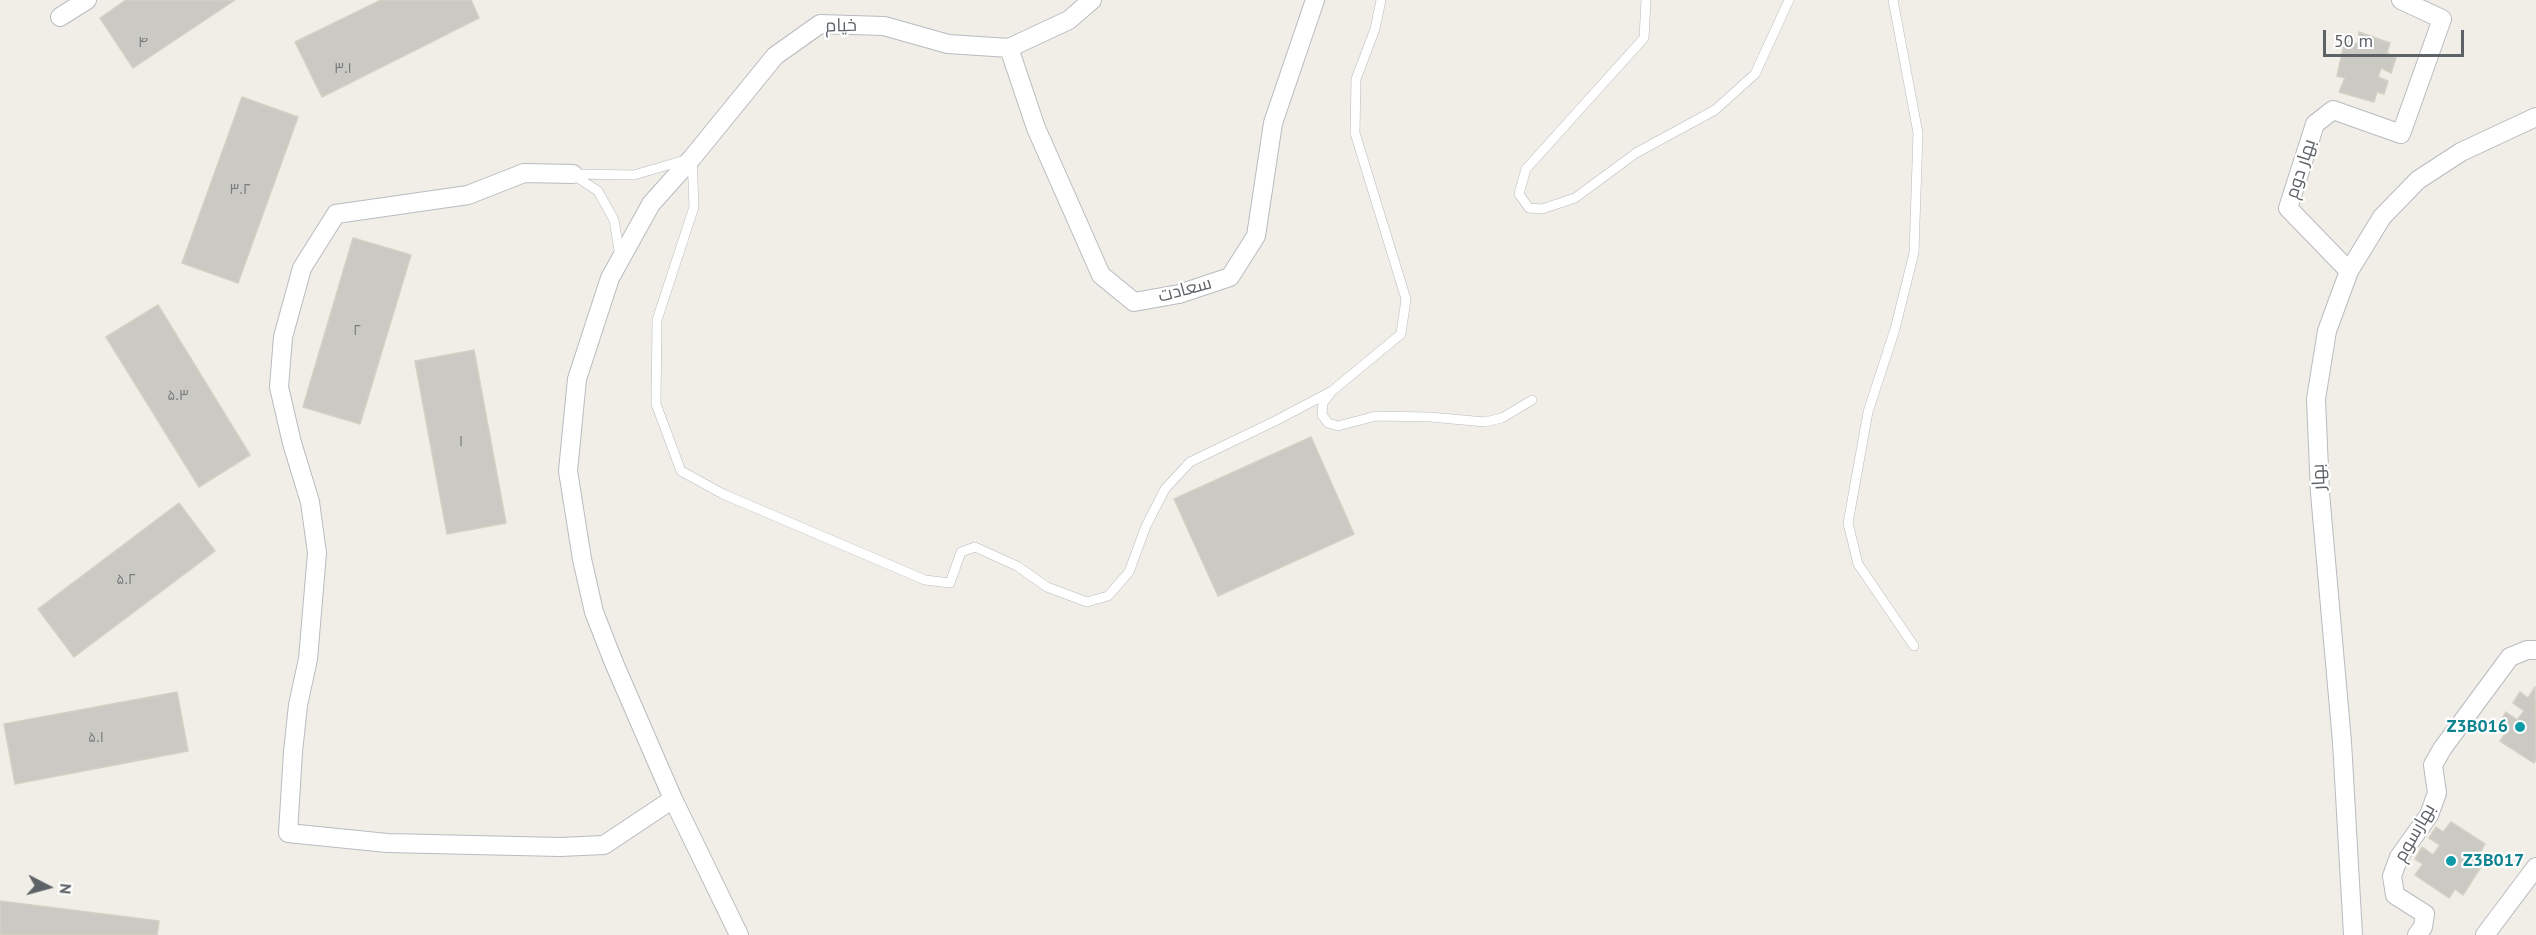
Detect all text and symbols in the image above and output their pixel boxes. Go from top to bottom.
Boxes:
street label: خیام [825,15,857,37]
scale bar [2326,18,2467,56]
text: 50 m [2334,29,2373,52]
house number: ۴ [138,34,148,52]
house number: ۳.۱ [334,60,352,78]
street label: بهار دوم [2281,137,2321,201]
house number: ۳.۲ [229,181,251,199]
street label: سعادت [1156,273,1214,307]
house number: ۲ [353,322,361,340]
house number: ۵.۳ [167,387,189,405]
house number: ۱ [459,433,463,451]
street label: بهار [2308,463,2330,491]
house number: ۵.۲ [116,571,136,589]
place label: Z3B016 [2447,716,2508,738]
marker: Z3B016 [2513,720,2527,734]
house number: ۵.۱ [88,729,104,747]
street label: بهارسوم [2390,800,2440,866]
place label: Z3B017 [2463,850,2524,872]
marker: Z3B017 [2444,854,2458,868]
north arrow [18,857,78,917]
text: N [55,883,76,895]

